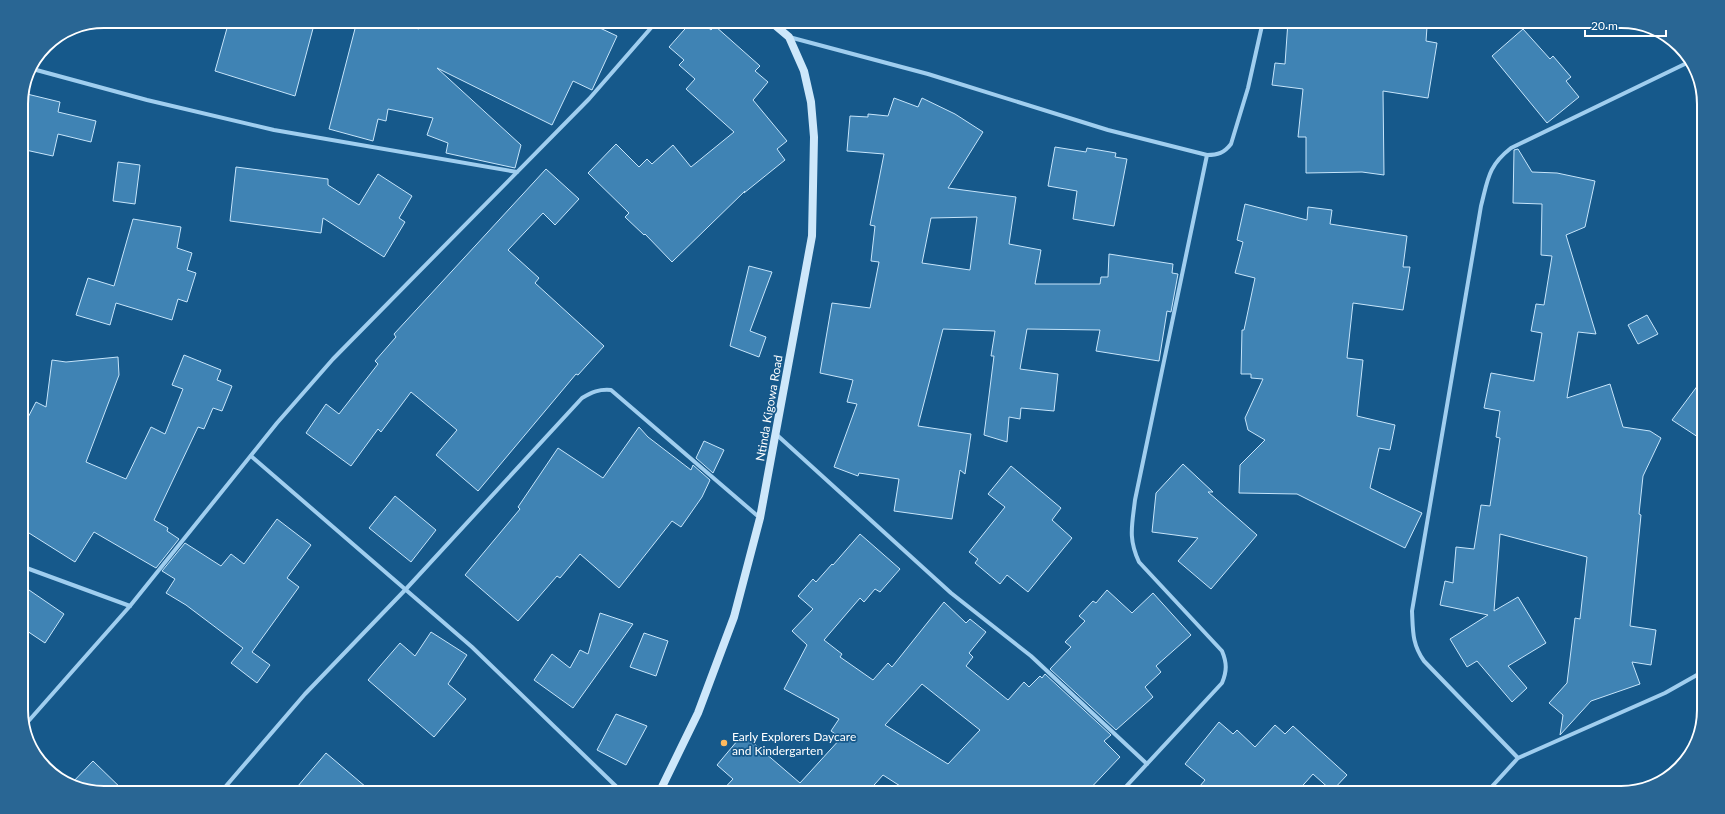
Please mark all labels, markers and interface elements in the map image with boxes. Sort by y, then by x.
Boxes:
scale bar [1585,12,1666,38]
text: 20 m [1591,18,1618,33]
street label: Ntinda Kigowa Road [752,354,786,462]
place label: Early Explorers Daycare and Kindergarten [732,729,856,758]
marker: Early Explorers Daycare and Kindergarten [719,738,729,748]

